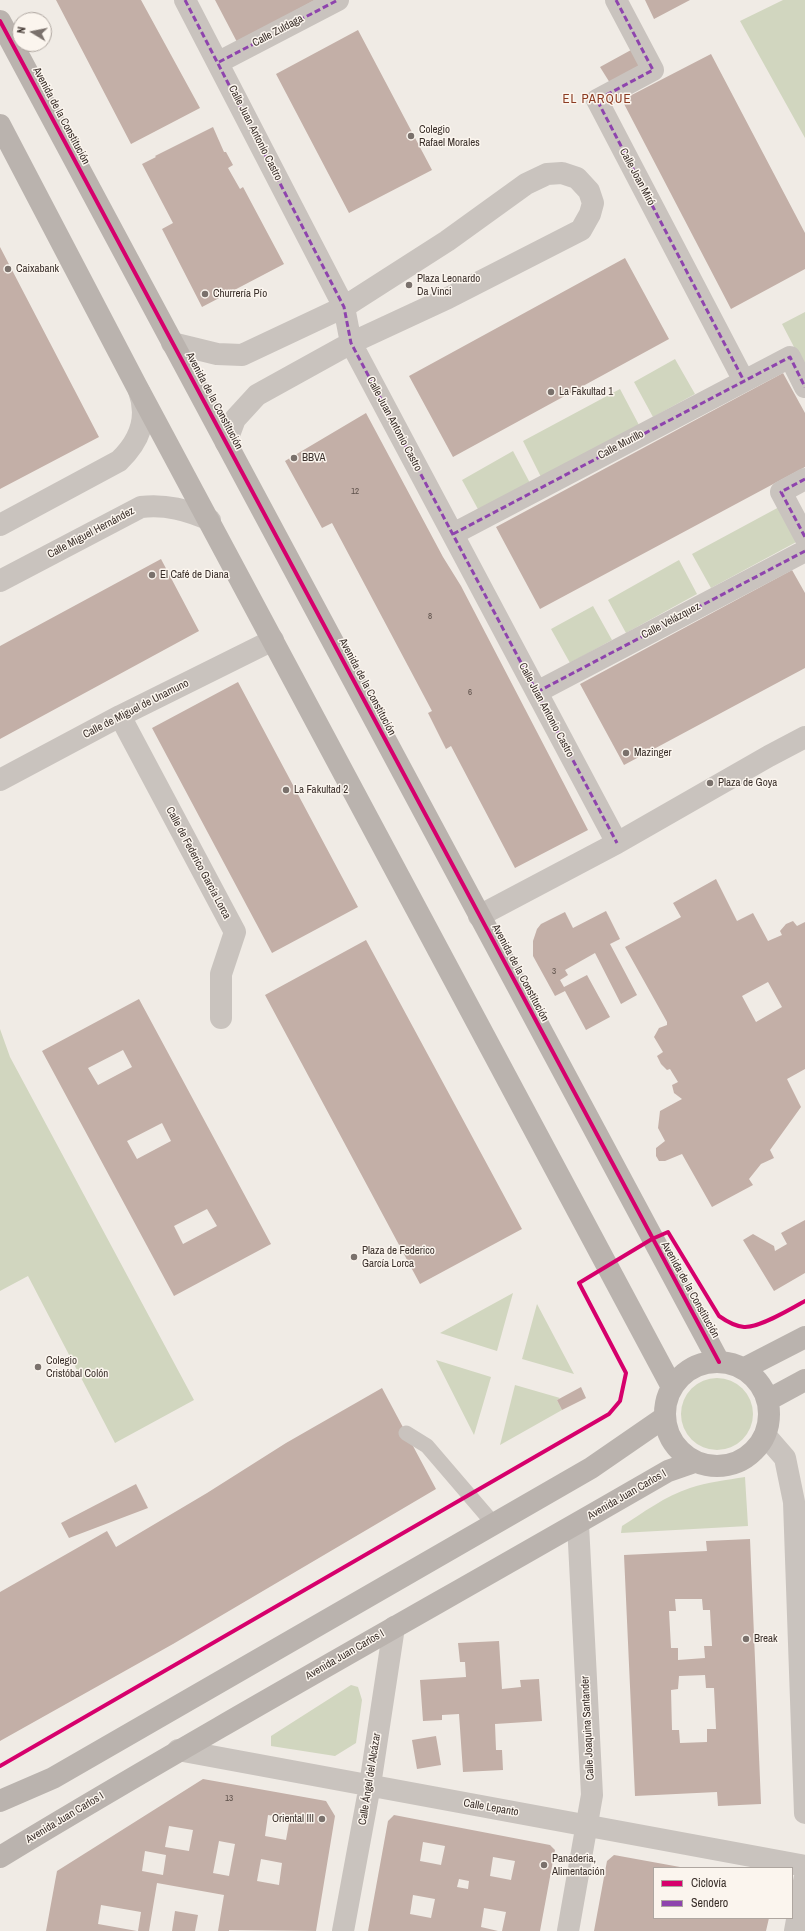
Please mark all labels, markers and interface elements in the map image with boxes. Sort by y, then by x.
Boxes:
north arrow [12,12,52,52]
street label: Calle Zuldaga [250,12,306,50]
text: N [14,26,29,35]
street label: Avenida de la Constitución [30,65,92,167]
street label: Calle Juan Antonio Castro [225,83,285,183]
district label: EL PARQUE [562,92,632,108]
place label: Colegio Rafael Morales [419,123,480,149]
marker: Colegio Rafael Morales [406,131,416,141]
street label: Calle Joan Miró [616,146,658,208]
place label: Caixabank [16,262,59,276]
marker: Caixabank [3,264,13,274]
place label: Plaza Leonardo Da Vinci [417,272,480,298]
marker: Plaza Leonardo Da Vinci [404,280,414,290]
place label: Churrería Pío [213,287,267,301]
marker: Churrería Pío [200,289,210,299]
street label: Avenida de la Constitución [183,350,245,452]
street label: Calle Juan Antonio Castro [363,374,425,474]
place label: La Fakultad 1 [559,385,613,399]
marker: La Fakultad 1 [546,387,556,397]
street label: Calle Murillo [596,427,646,463]
place label: BBVA [302,451,325,465]
marker: BBVA [289,453,299,463]
house number: 12 [351,487,359,497]
street label: Calle Miguel Hernández [45,504,137,562]
place label: El Café de Diana [160,568,229,582]
marker: El Café de Diana [147,570,157,580]
street label: Calle Velázquez [639,600,703,642]
house number: 8 [428,612,432,622]
street label: Avenida de la Constitución [336,636,398,738]
street label: Calle Juan Antonio Castro [515,660,577,760]
street label: Calle de Miguel de Unamuno [81,677,191,741]
house number: 6 [468,688,472,698]
place label: Mazinger [634,746,672,760]
marker: Mazinger [621,748,631,758]
place label: Plaza de Goya [718,776,777,790]
marker: Plaza de Goya [705,778,715,788]
place label: La Fakultad 2 [294,783,348,797]
marker: La Fakultad 2 [281,785,291,795]
street label: Calle de Federico García Lorca [163,805,233,921]
street label: Avenida de la Constitución [489,922,551,1024]
house number: 3 [552,967,556,977]
street label: Avenida de la Constitución [658,1239,722,1341]
place label: Plaza de Federico García Lorca [362,1244,435,1270]
marker: Plaza de Federico García Lorca [349,1252,359,1262]
place label: Colegio Cristóbal Colón [46,1354,108,1380]
marker: Colegio Cristóbal Colón [33,1362,43,1372]
street label: Avenida Juan Carlos I [585,1467,669,1523]
street label: Avenida Juan Carlos I [303,1627,387,1683]
place label: Break [754,1632,778,1646]
marker: Break [741,1634,751,1644]
street label: Calle Joaquina Santander [579,1676,597,1780]
street label: Calle Ángel del Alcázar [356,1732,384,1826]
street label: Avenida Juan Carlos I [24,1790,106,1846]
house number: 13 [225,1794,233,1804]
street label: Calle Lepanto [462,1797,520,1819]
place label: Oriental III [272,1812,314,1826]
marker: Oriental III [317,1814,327,1824]
place label: Panaderia, Alimentación [552,1852,605,1878]
marker: Panaderia, Alimentación [539,1860,549,1870]
legend [653,1867,793,1919]
text: Ciclovía [691,1875,727,1891]
text: Sendero [691,1895,728,1911]

